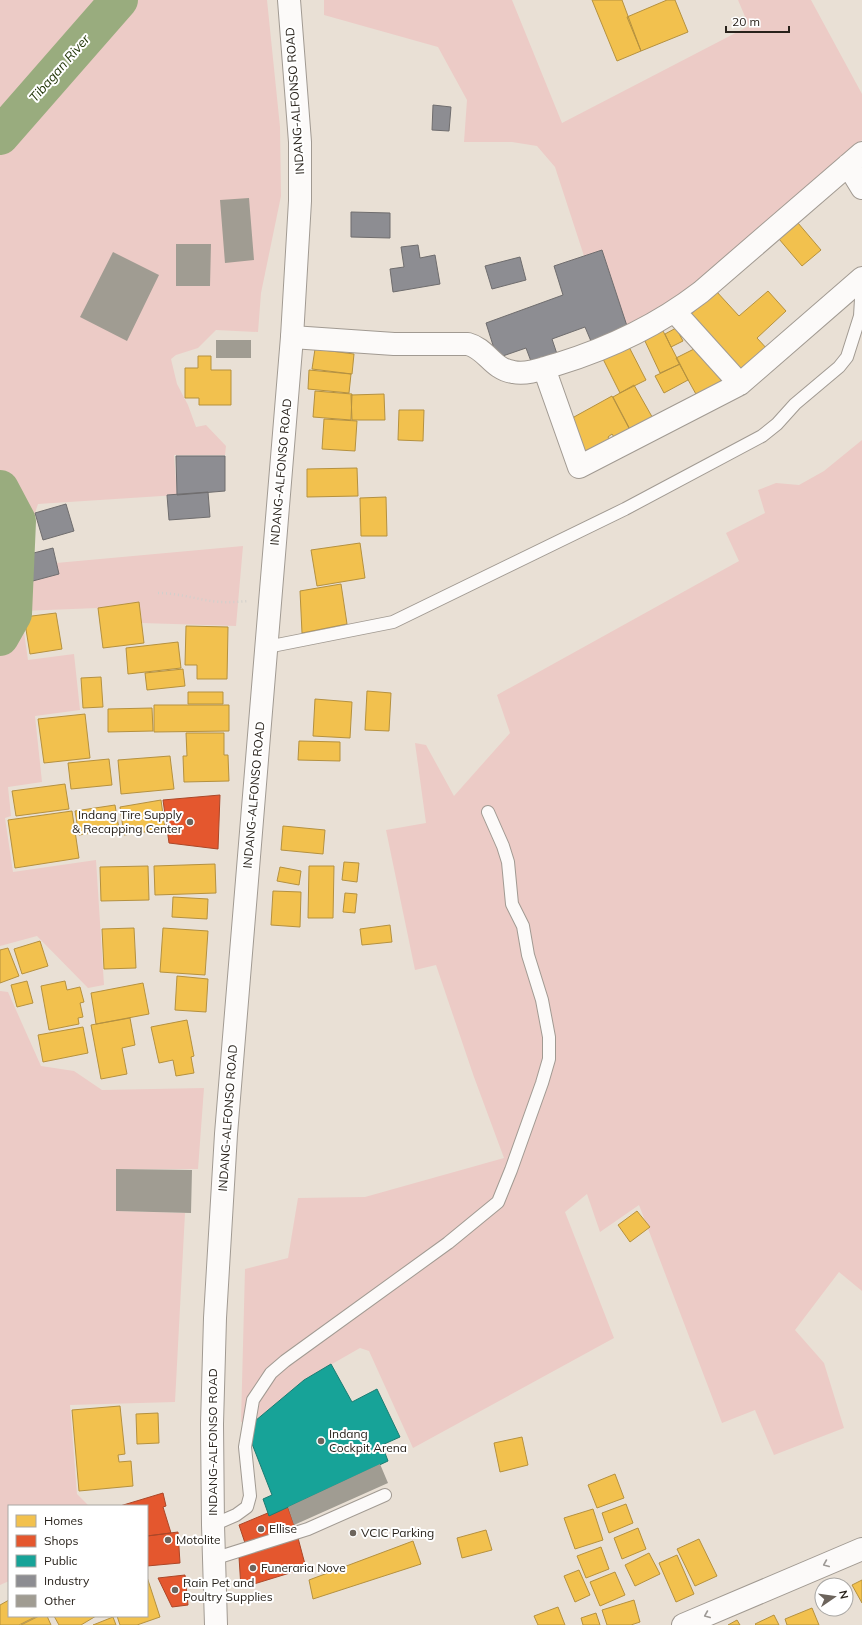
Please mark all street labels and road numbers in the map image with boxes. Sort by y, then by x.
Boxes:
street label: INDANG-ALFONSO ROAD [282,27,307,175]
street label: INDANG-ALFONSO ROAD [267,398,294,546]
street label: INDANG-ALFONSO ROAD [240,721,267,869]
street label: INDANG-ALFONSO ROAD [215,1044,240,1192]
street label: INDANG-ALFONSO ROAD [205,1368,220,1516]

